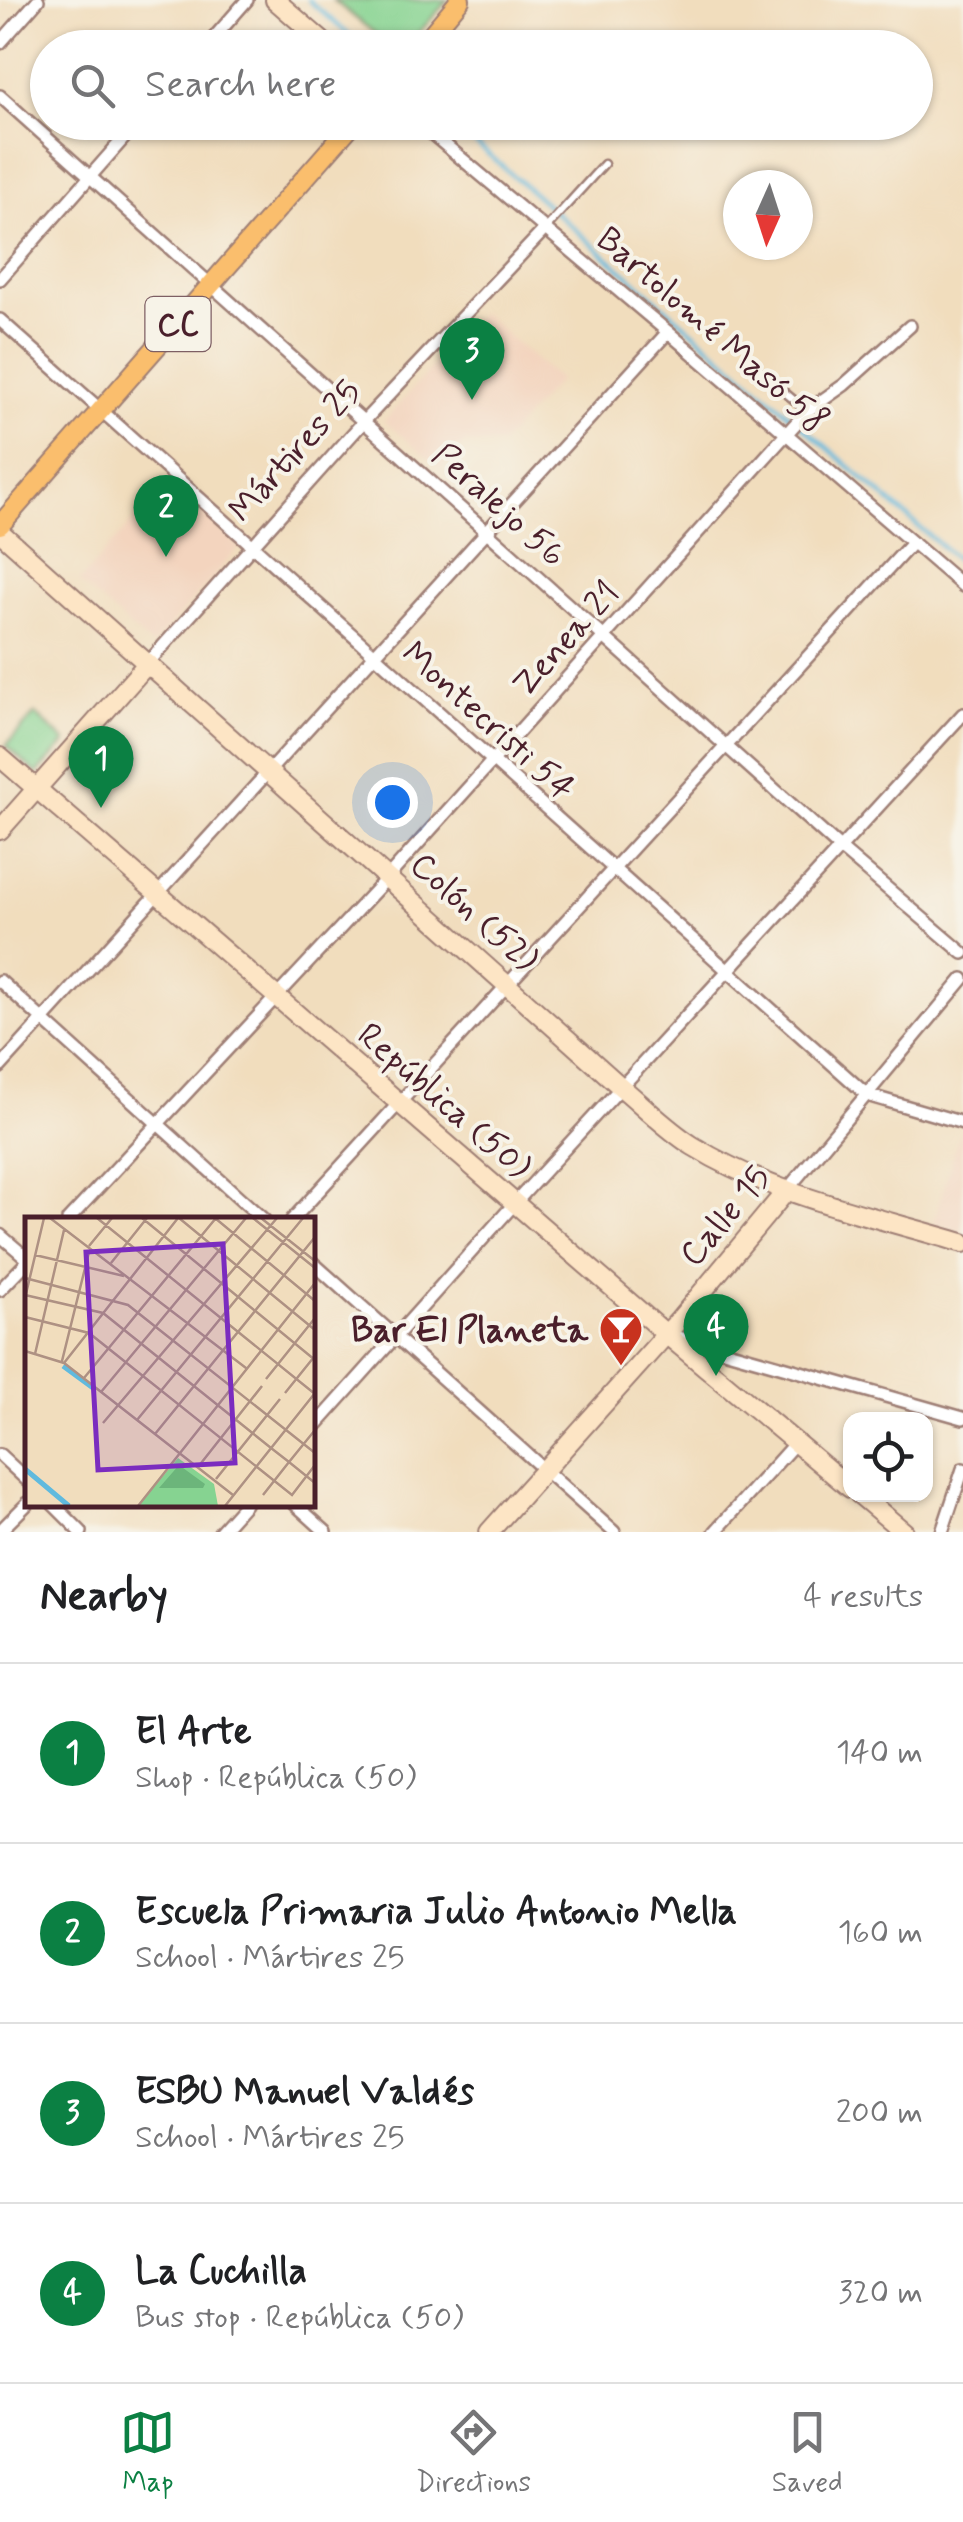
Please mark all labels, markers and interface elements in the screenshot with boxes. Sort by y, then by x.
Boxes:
search box [30,30,933,140]
icon: search [65,58,120,113]
text: Search here [145,61,336,110]
north arrow [723,170,813,260]
street label: Bartolomé Masó 58 [586,217,837,444]
road number: CC [146,297,210,351]
pin: 3 [440,318,504,400]
street label: Mártires 25 [219,370,372,533]
street label: Peralejo 56 [422,433,575,578]
pin: 2 [134,474,198,557]
street label: Zenea 21 [502,572,631,707]
street label: Montecristi 54 [391,631,584,811]
pin: 1 [68,726,134,808]
your location [367,777,418,828]
street label: Colón (52) [400,843,548,982]
street label: República (50) [347,1013,541,1190]
street label: Calle 15 [670,1156,781,1277]
inset map [25,1217,315,1507]
pin: 4 [684,1294,748,1376]
bar icon: Bar El Planeta [598,1306,644,1367]
place label: Bar El Planeta [351,1308,589,1354]
map controls [843,1412,933,1502]
button: locate [843,1412,933,1502]
text: Nearby [40,1570,168,1625]
text: 4 results [803,1576,923,1618]
text: El Arte [135,1708,252,1757]
text: 1 [65,1732,80,1774]
text: 140 m [836,1732,923,1774]
text: Shop · República (50) [135,1757,416,1799]
text: Escuela Primaria Julio Antonio Mella [135,1888,737,1937]
text: 2 [65,1912,80,1954]
text: 160 m [838,1912,923,1954]
text: School · Mártires 25 [135,1937,405,1979]
text: ESBU Manuel Valdés [135,2068,474,2117]
text: 3 [65,2092,80,2134]
text: 200 m [836,2092,923,2134]
text: School · Mártires 25 [135,2117,405,2159]
text: La Cuchilla [135,2248,307,2297]
text: 4 [63,2272,82,2314]
text: 320 m [838,2272,923,2314]
text: Bus stop · República (50) [135,2297,464,2339]
tab: Map [120,2405,175,2502]
tab: Directions [416,2405,531,2502]
tab: Saved [772,2405,843,2502]

